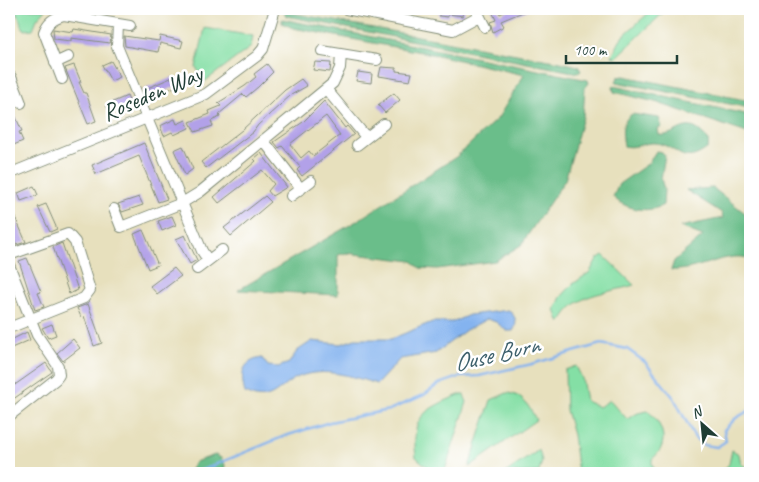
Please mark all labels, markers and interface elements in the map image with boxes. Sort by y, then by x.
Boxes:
scale bar [566,32,678,64]
text: 100 m [574,41,608,60]
street label: Roseden Way [97,58,209,128]
water label: Ouse Burn [450,328,545,379]
north arrow [676,400,726,450]
text: N [689,402,706,422]

